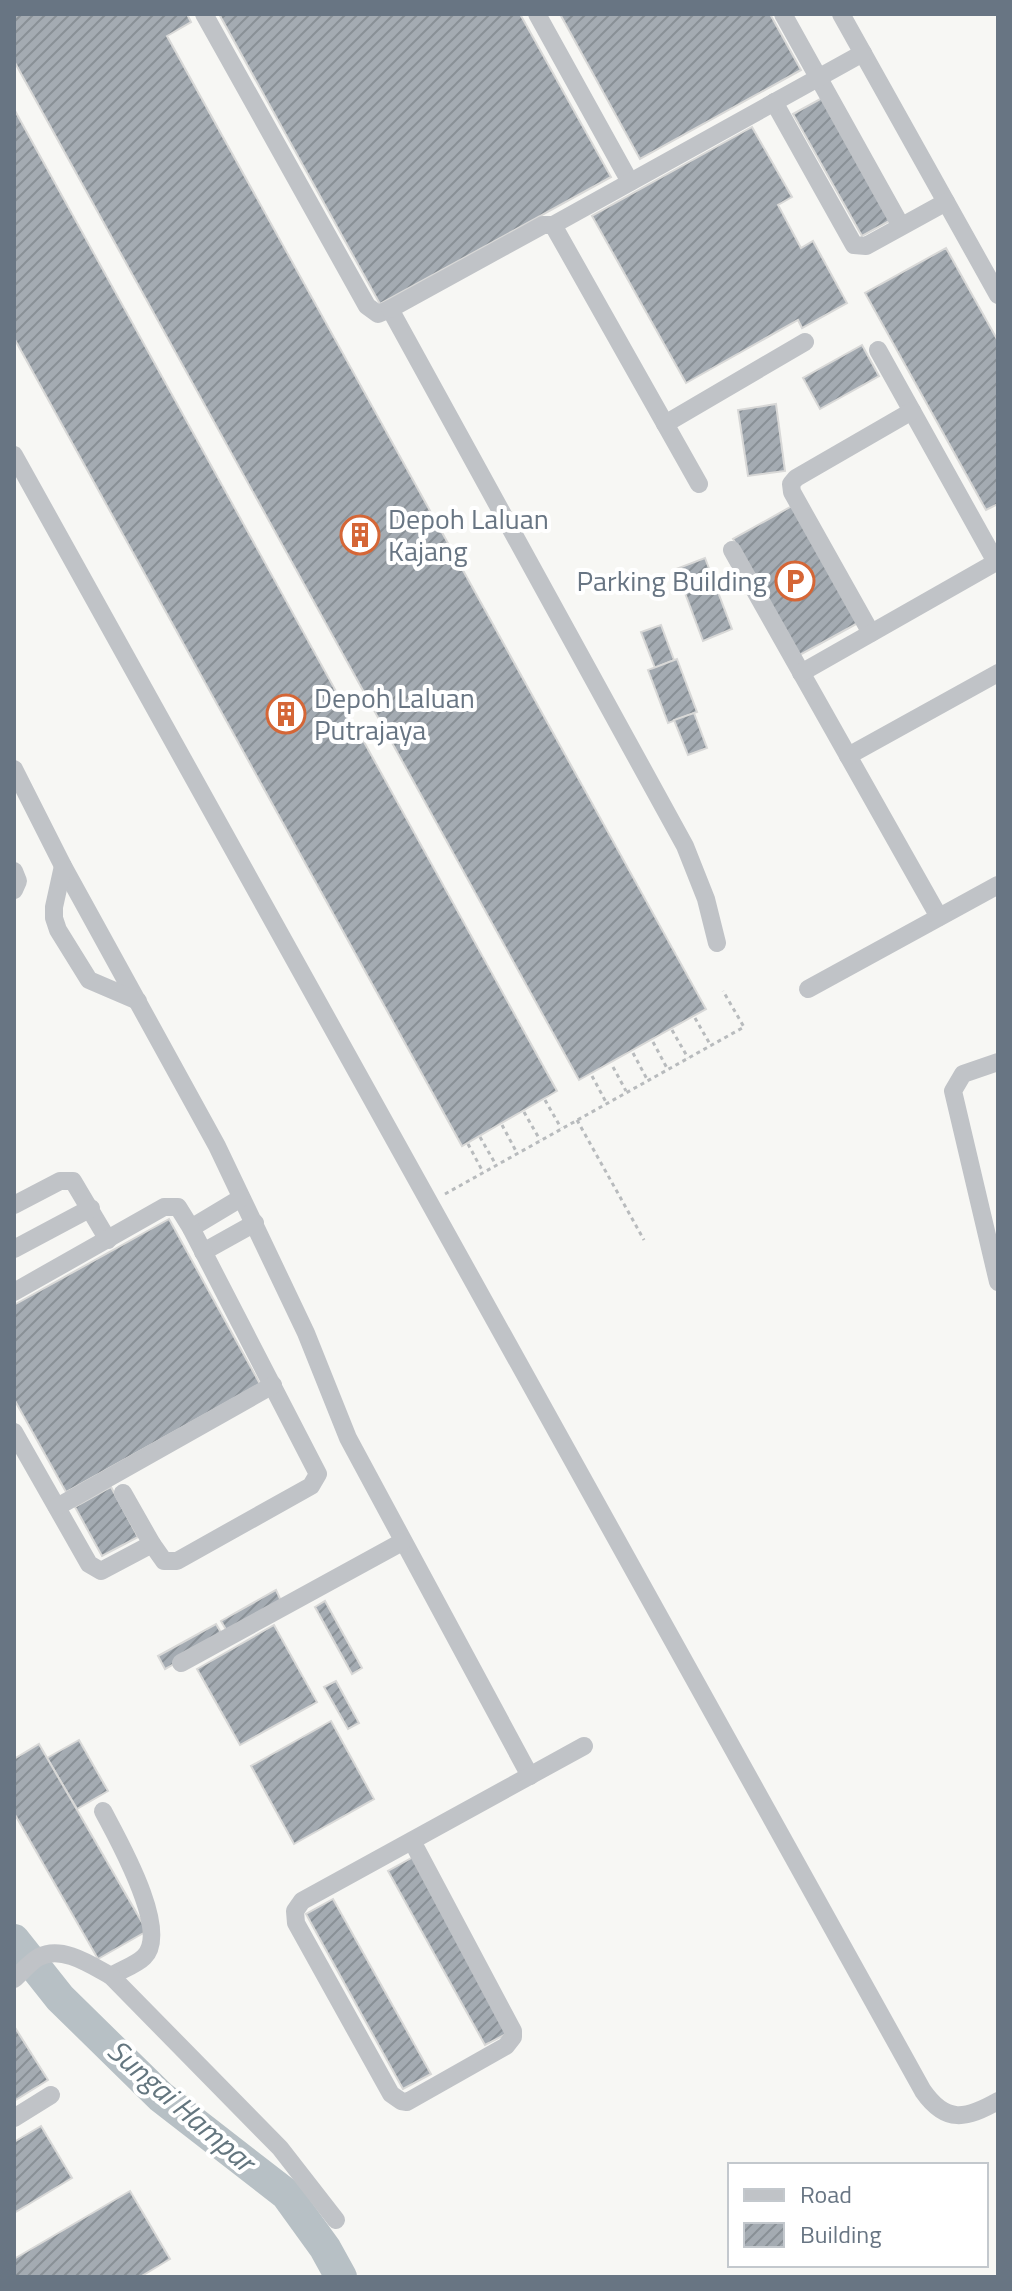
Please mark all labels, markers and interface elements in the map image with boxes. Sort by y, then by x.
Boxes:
place label: Depoh Laluan Kajang [388,497,549,572]
building icon: Depoh Laluan Kajang [339,514,381,556]
place label: Parking Building [577,559,767,602]
parking icon: Parking Building [774,560,816,602]
place label: Depoh Laluan Putrajaya [314,676,475,751]
building icon: Depoh Laluan Putrajaya [265,693,307,735]
water label: Sungai Hampar [98,2028,268,2185]
legend [728,2163,988,2267]
text: Road [800,2176,852,2212]
text: Building [800,2216,882,2252]

